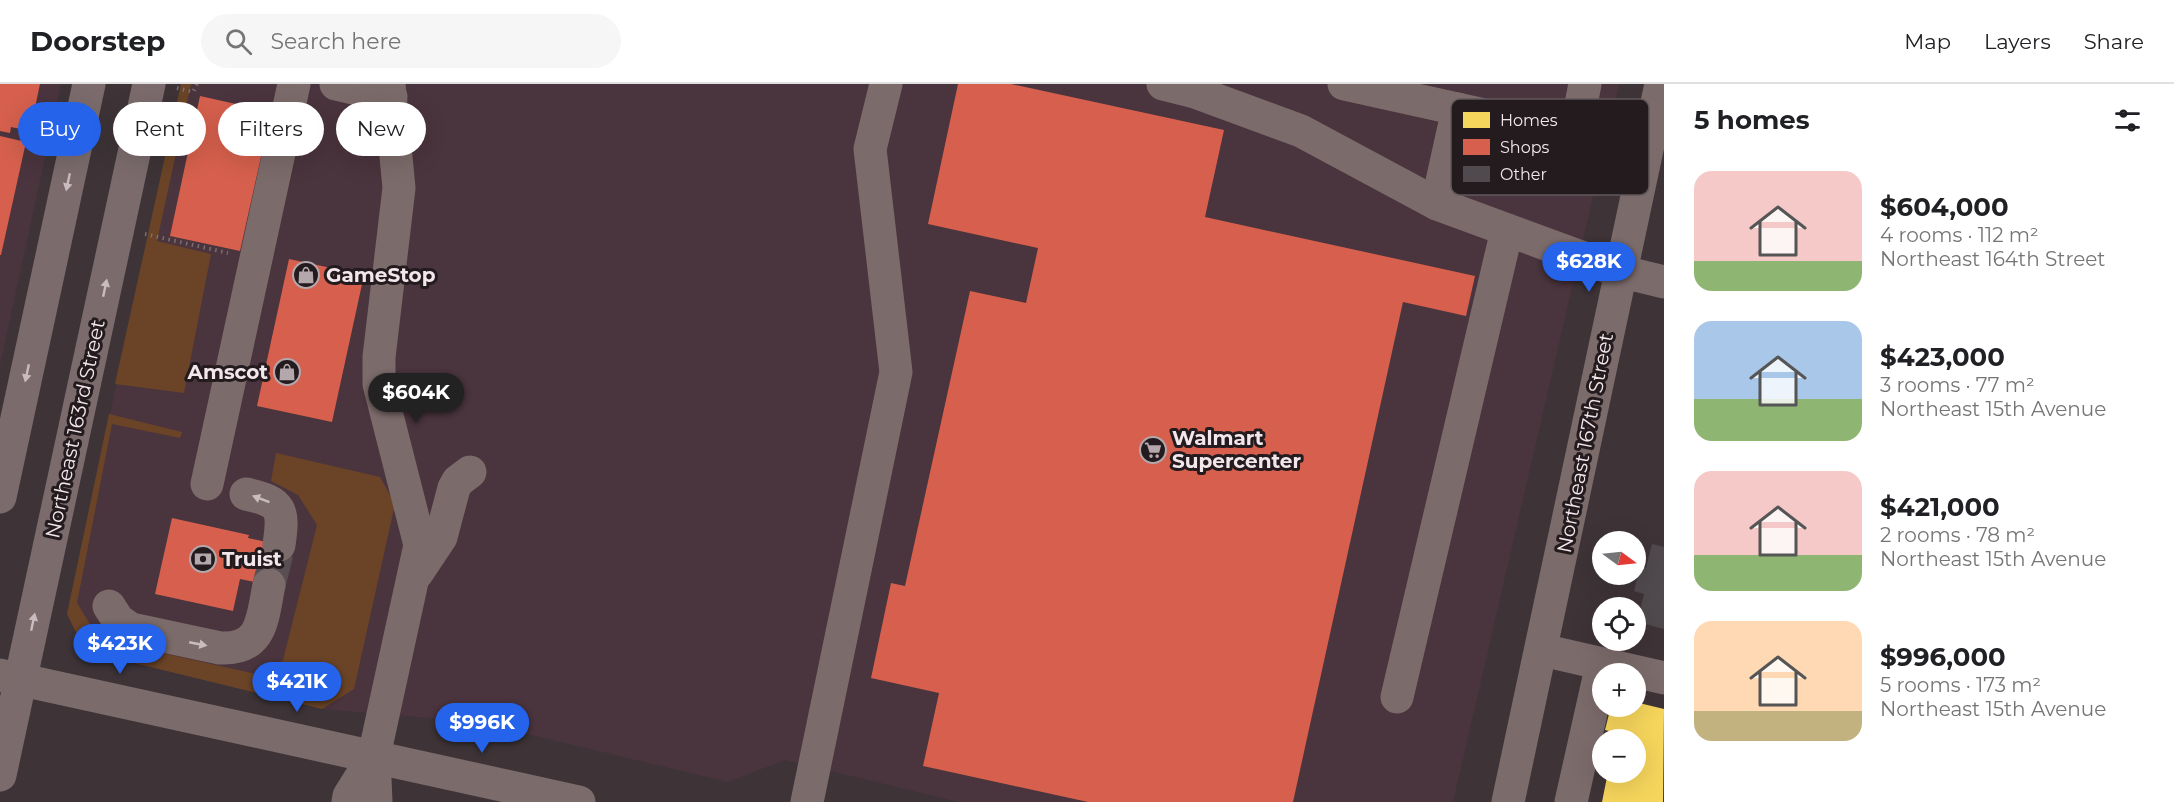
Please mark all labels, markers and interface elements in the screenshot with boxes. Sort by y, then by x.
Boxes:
search box [201,14,621,68]
text: Doorstep [30,24,165,58]
icon: search [222,25,255,58]
text: Search here [270,28,401,55]
text: Map [1904,29,1951,54]
text: Layers [1984,29,2051,54]
text: Share [2084,29,2144,54]
legend [1451,99,1649,195]
chip: Buy [18,102,101,156]
chip: Rent [113,102,206,156]
chip: Filters [218,102,324,156]
chip: New [336,102,426,156]
text: 5 homes [1694,104,1810,136]
icon: filters [2111,104,2144,137]
text: Homes [1500,111,1558,130]
text: Shops [1500,138,1550,157]
text: Other [1500,165,1547,184]
one-way arrow [62,173,72,192]
text: $604,000 [1880,191,2009,223]
icon: home [1742,195,1814,267]
text: 4 rooms · 112 m² [1880,223,2039,247]
pin: $628K [1547,242,1631,293]
text: Northeast 164th Street [1880,247,2105,271]
text: $628K [1556,249,1622,273]
shop icon: GameStop [291,260,321,290]
place label: GameStop [326,263,436,287]
one-way arrow [101,278,110,297]
street label: Northeast 163rd Street [40,317,110,541]
street label: Northeast 167th Street [1552,331,1618,555]
text: $423,000 [1880,341,2005,373]
icon: home [1742,345,1814,417]
shop icon: Amscot [272,357,302,387]
place label: Amscot [187,360,268,384]
one-way arrow [21,364,31,382]
pin: $604K [374,373,458,424]
text: 3 rooms · 77 m² [1880,373,2035,397]
text: $604K [382,380,450,404]
text: Northeast 15th Avenue [1880,397,2106,421]
place label: Walmart Supercenter [1172,426,1301,473]
supermarket icon: Walmart Supercenter [1138,435,1168,465]
text: $421,000 [1880,491,2000,523]
one-way arrow [252,494,270,503]
icon: home [1742,495,1814,567]
text: 2 rooms · 78 m² [1880,523,2035,547]
north arrow [1592,531,1646,585]
map controls [1592,531,1646,783]
bank icon: Truist [188,544,218,574]
place label: Truist [222,547,282,571]
text: Northeast 15th Avenue [1880,547,2106,571]
button: locate [1592,597,1646,651]
one-way arrow [29,613,38,632]
pin: $423K [78,624,162,675]
text: $423K [87,631,153,655]
one-way arrow [188,640,207,649]
text: $996,000 [1880,641,2006,673]
icon: home [1742,645,1814,717]
pin: $421K [255,662,339,713]
button: + [1592,663,1646,717]
text: $421K [266,669,328,693]
text: 5 rooms · 173 m² [1880,673,2041,697]
text: Northeast 15th Avenue [1880,697,2106,721]
pin: $996K [440,703,524,754]
text: $996K [449,710,515,734]
button: − [1592,729,1646,783]

